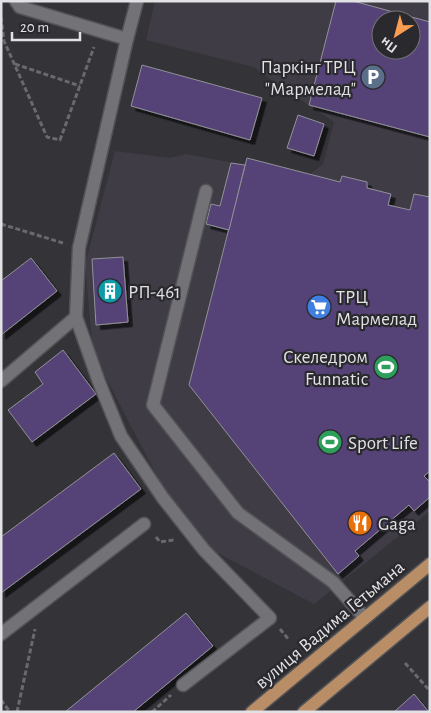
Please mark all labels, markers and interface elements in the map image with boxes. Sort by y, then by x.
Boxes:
scale bar [12,10,80,42]
north arrow [371,10,421,60]
text: 20 m [20,20,49,35]
text: Пн [378,34,400,55]
place label: Паркінг ТРЦ "Мармелад" [261,58,356,99]
parking icon: Паркінг ТРЦ "Мармелад" [360,64,386,90]
building icon: РП-461 [97,278,123,304]
place label: РП-461 [128,283,181,302]
place label: ТРЦ Мармелад [336,288,417,329]
supermarket icon: ТРЦ Мармелад [306,294,332,320]
place label: Скеледром Funnatic [283,348,368,389]
sports icon: Скеледром Funnatic [373,354,399,380]
sports icon: Sport Life [317,429,343,455]
place label: Sport Life [348,434,418,453]
restaurant icon: Gaga [347,510,373,536]
place label: Gaga [378,515,416,534]
street label: вулиця Вадима Гетьмана [252,557,408,693]

